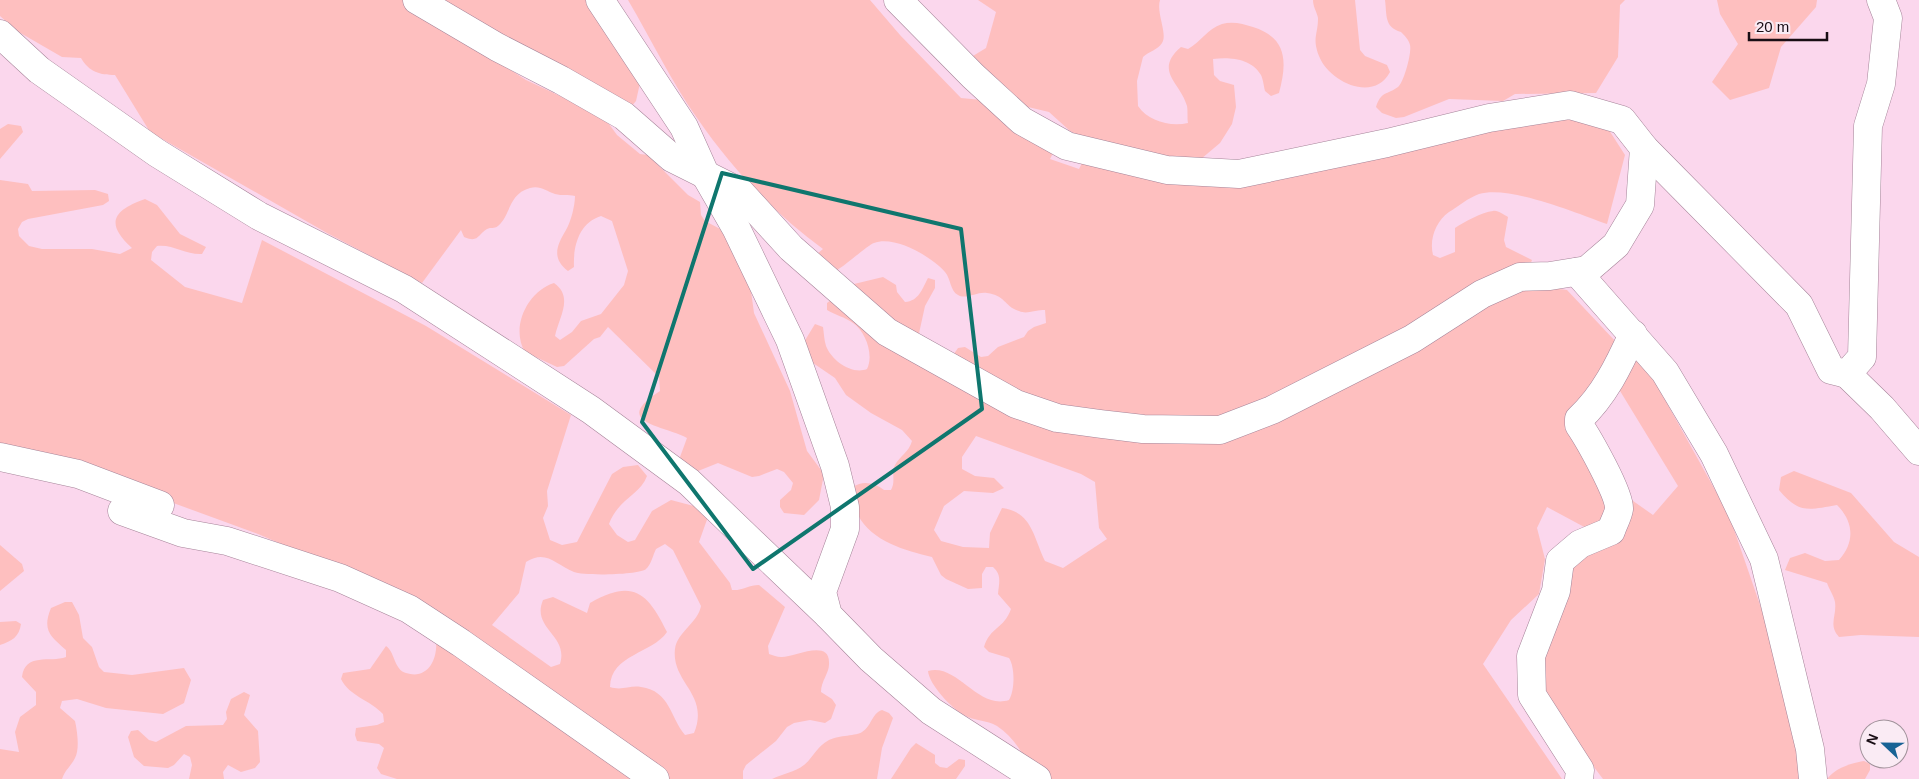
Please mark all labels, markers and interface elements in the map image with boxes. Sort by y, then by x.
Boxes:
scale bar [1749,10,1826,42]
text: 20 m [1756,18,1789,35]
north arrow [1859,719,1909,769]
text: N [1863,731,1881,747]

